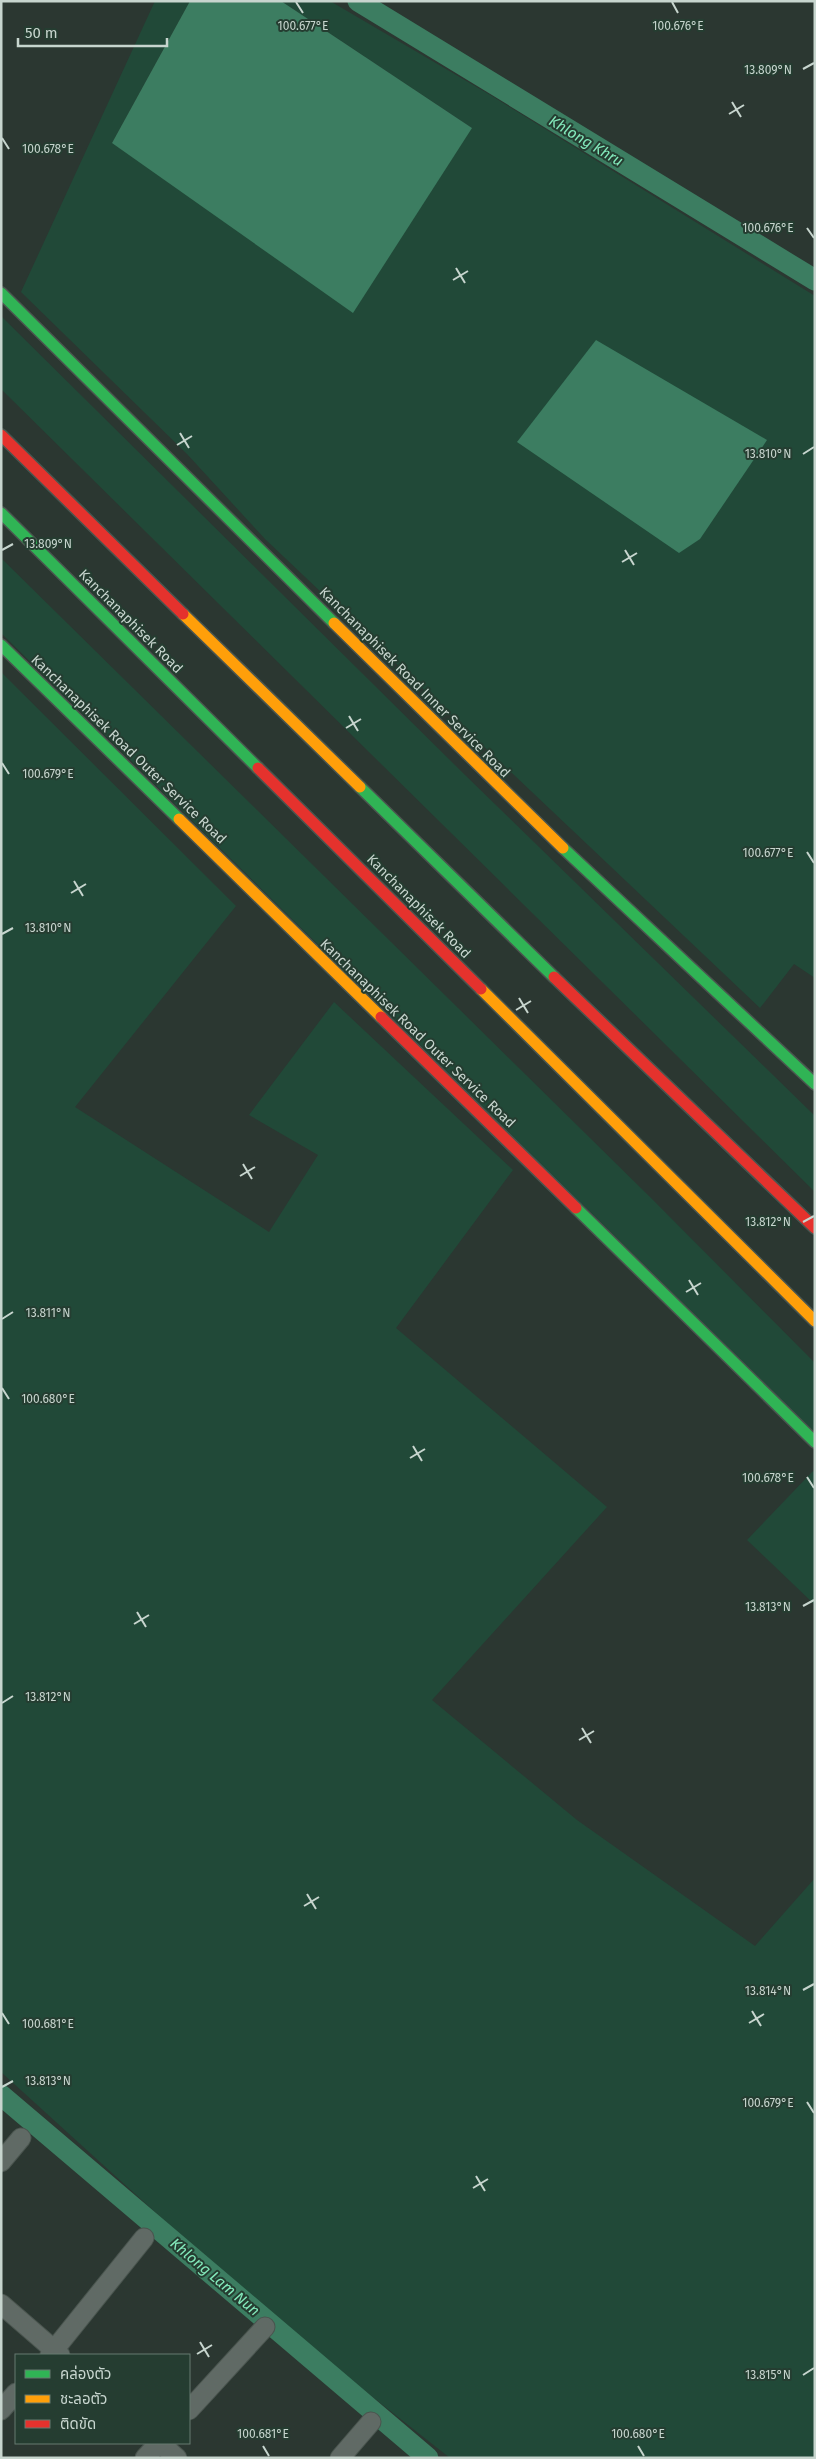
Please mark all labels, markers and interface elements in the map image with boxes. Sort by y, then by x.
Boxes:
scale bar [18,15,166,47]
text: 100.677°E [278,19,328,33]
text: 100.676°E [652,19,704,33]
text: 50 m [25,24,58,42]
text: 13.809°N [744,63,792,77]
water label: Khlong Khru [546,112,626,170]
text: 100.678°E [22,142,74,156]
text: 100.676°E [742,221,794,235]
text: 13.810°N [745,447,791,461]
text: 13.809°N [24,537,72,551]
street label: Kanchanaphisek Road [75,566,186,677]
street label: Kanchanaphisek Road Inner Service Road [316,583,514,781]
street label: Kanchanaphisek Road Outer Service Road [28,651,230,847]
text: 100.679°E [22,767,74,781]
text: 100.677°E [743,846,793,860]
street label: Kanchanaphisek Road [363,851,474,962]
text: 13.810°N [25,921,71,935]
street label: Kanchanaphisek Road Outer Service Road [317,935,519,1131]
text: 13.812°N [745,1215,791,1229]
text: 13.811°N [25,1306,71,1320]
text: 100.680°E [21,1392,75,1406]
text: 100.678°E [742,1471,794,1485]
text: 13.813°N [745,1600,791,1614]
text: 13.812°N [25,1690,71,1704]
text: 13.814°N [745,1984,791,1998]
text: 100.681°E [22,2017,74,2031]
text: 13.813°N [25,2074,71,2088]
text: 100.679°E [742,2096,794,2110]
water label: Khlong Lam Nun [167,2234,263,2320]
legend [15,2354,190,2444]
text: คล่องตัว [60,2365,111,2383]
text: 13.815°N [745,2368,791,2382]
text: ชะลอตัว [60,2390,107,2408]
text: ติดขัด [60,2415,96,2433]
text: 100.681°E [237,2427,289,2441]
text: 100.680°E [611,2427,665,2441]

